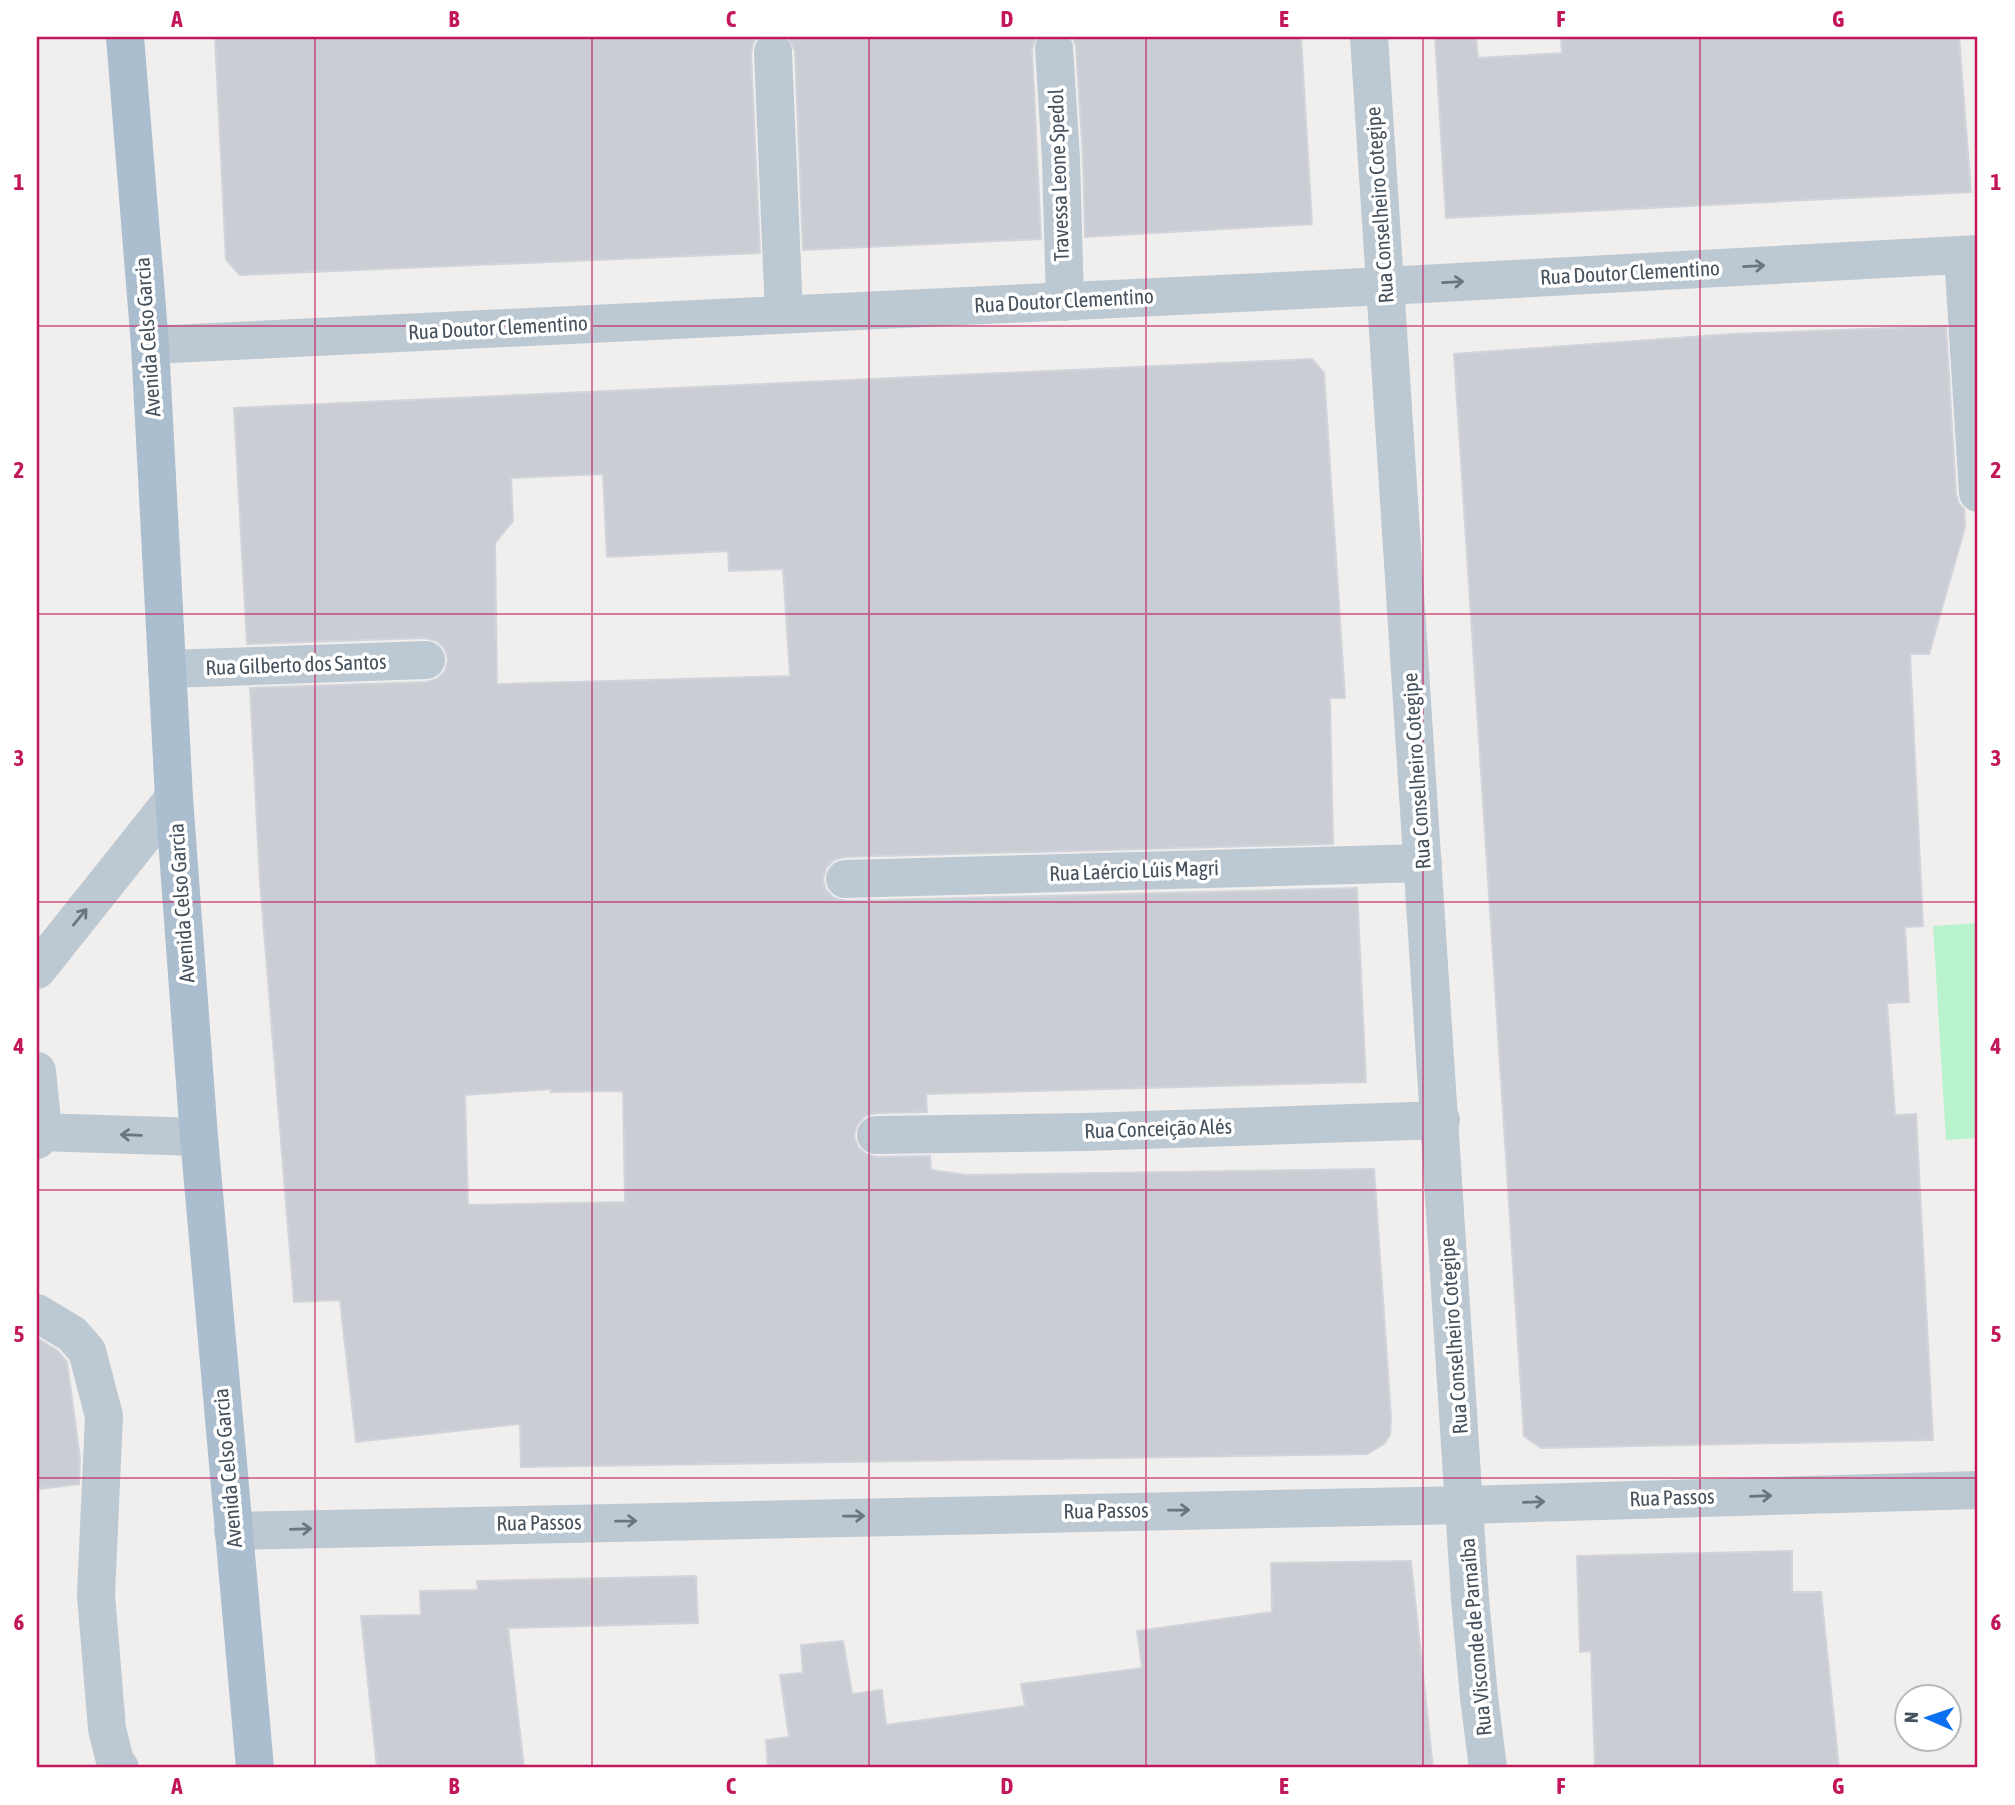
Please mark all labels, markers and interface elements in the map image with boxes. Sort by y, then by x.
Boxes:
text: A [170,6,183,32]
text: B [449,6,460,32]
text: C [726,6,737,32]
text: D [1001,6,1014,32]
text: E [1279,6,1289,32]
text: F [1556,6,1566,32]
text: G [1832,6,1844,32]
street label: Travessa Leone Spedol [1043,88,1073,262]
street label: Rua Conselheiro Cotegipe [1360,106,1398,304]
text: 1 [14,169,25,195]
text: 1 [1991,169,2002,195]
street label: Rua Doutor Clementino [1539,255,1720,289]
street label: Avenida Celso Garcia [129,256,165,418]
one-way arrow [1742,259,1765,272]
one-way arrow [1442,275,1464,288]
street label: Rua Doutor Clementino [973,283,1154,317]
street label: Rua Doutor Clementino [407,310,588,344]
text: 2 [14,457,24,483]
text: 2 [1991,457,2001,483]
street label: Rua Gilberto dos Santos [205,649,387,679]
street label: Rua Conselheiro Cotegipe [1397,672,1435,870]
text: 3 [14,745,24,771]
text: 3 [1991,745,2001,771]
street label: Avenida Celso Garcia [163,822,199,984]
street label: Rua Laércio Lúis Magri [1049,855,1219,885]
one-way arrow [72,909,88,927]
text: 4 [13,1033,25,1059]
text: 4 [1990,1033,2002,1059]
street label: Rua Conceição Alés [1084,1113,1232,1143]
one-way arrow [120,1128,143,1141]
street label: Rua Conselheiro Cotegipe [1434,1237,1472,1435]
text: 5 [14,1321,25,1347]
text: 5 [1991,1321,2002,1347]
street label: Avenida Celso Garcia [208,1387,246,1549]
street label: Rua Passos [1629,1484,1715,1510]
one-way arrow [1749,1489,1772,1502]
one-way arrow [1522,1496,1545,1509]
street label: Rua Passos [1063,1497,1149,1523]
one-way arrow [1168,1503,1191,1516]
street label: Rua Passos [496,1509,582,1535]
one-way arrow [842,1510,865,1523]
one-way arrow [615,1515,638,1528]
one-way arrow [289,1522,312,1536]
street label: Rua Visconde de Parnaíba [1454,1537,1496,1737]
text: 6 [14,1609,25,1635]
text: 6 [1991,1609,2002,1635]
north arrow [1892,1682,1962,1752]
text: N [1900,1711,1922,1723]
text: A [170,1773,183,1799]
text: B [449,1773,460,1799]
text: C [726,1773,737,1799]
text: D [1001,1773,1014,1799]
text: E [1279,1773,1289,1799]
text: F [1556,1773,1566,1799]
text: G [1832,1773,1844,1799]

